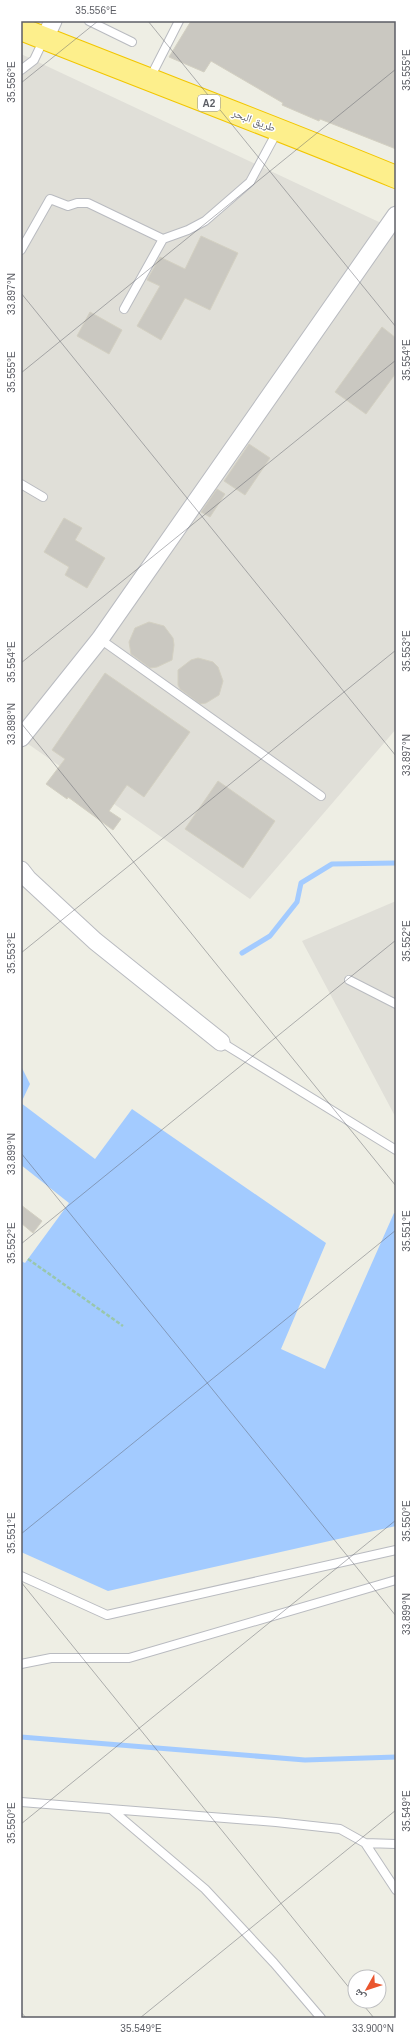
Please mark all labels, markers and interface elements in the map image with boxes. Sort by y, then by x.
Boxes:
text: 35.556°E [75,5,117,16]
text: 35.555°E [401,49,412,91]
text: 35.556°E [6,61,17,103]
road number: A2 [198,95,220,111]
street label: طريق البحر [229,106,277,135]
text: 33.897°N [6,273,17,315]
text: 35.554°E [401,339,412,381]
text: 35.555°E [6,351,17,393]
text: 35.553°E [401,630,412,672]
text: 35.554°E [6,641,17,683]
text: 33.898°N [6,703,17,745]
text: 33.897°N [401,734,412,776]
text: 35.552°E [401,920,412,962]
text: 35.553°E [6,932,17,974]
text: 33.899°N [6,1133,17,1175]
text: 35.551°E [401,1210,412,1252]
text: 35.552°E [6,1222,17,1264]
text: 35.550°E [401,1500,412,1542]
text: 35.551°E [6,1512,17,1554]
text: 33.899°N [401,1593,412,1635]
text: 35.549°E [401,1790,412,1832]
text: 35.550°E [6,1802,17,1844]
north arrow [347,1969,387,2009]
text: ش [351,1985,369,2004]
text: 35.549°E [120,2023,162,2034]
text: 33.900°N [352,2023,394,2034]

